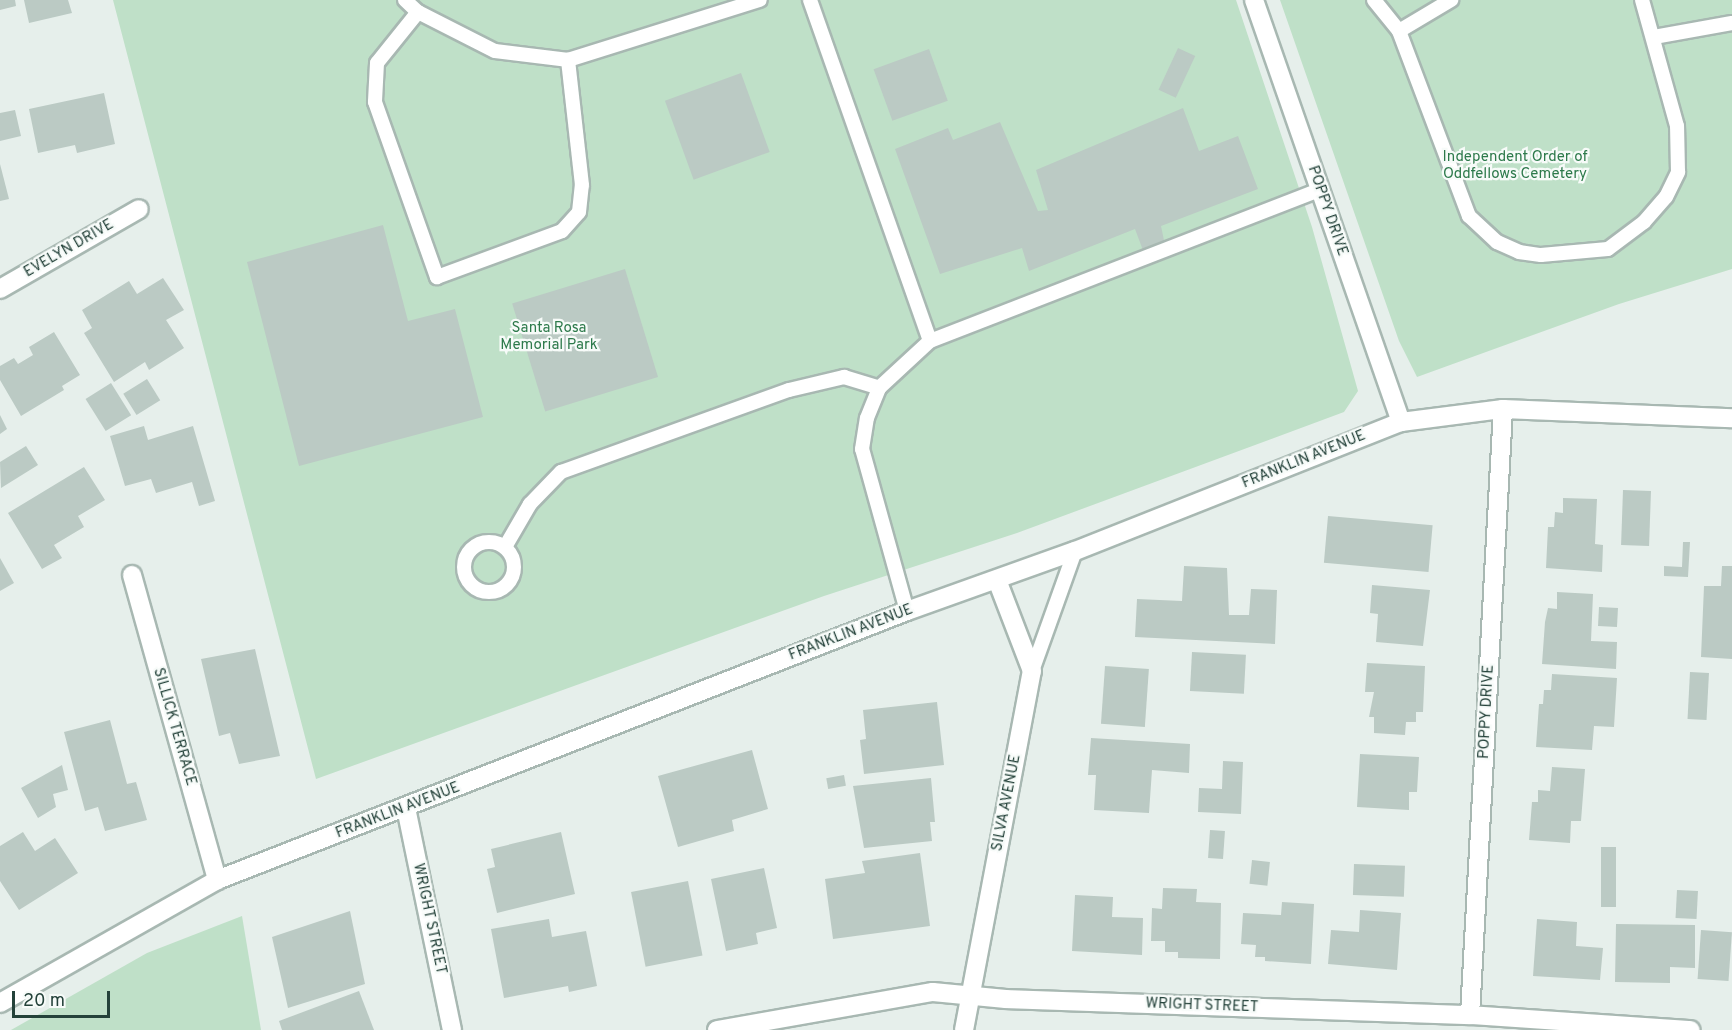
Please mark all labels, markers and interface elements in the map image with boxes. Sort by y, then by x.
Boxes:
park label: Independent Order of Oddfellows Cemetery [1443,148,1587,183]
street label: POPPY DRIVE [1303,163,1351,259]
street label: EVELYN DRIVE [21,216,117,282]
park label: Santa Rosa Memorial Park [500,319,598,354]
street label: FRANKLIN AVENUE [1239,427,1369,493]
street label: FRANKLIN AVENUE [786,601,916,665]
street label: POPPY DRIVE [1476,664,1498,760]
street label: SILLICK TERRACE [148,666,200,788]
street label: SILVA AVENUE [989,752,1025,854]
street label: FRANKLIN AVENUE [333,779,463,843]
street label: WRIGHT STREET [408,862,450,976]
scale bar [15,979,112,1017]
text: 20 m [23,990,65,1013]
street label: WRIGHT STREET [1145,995,1259,1017]

